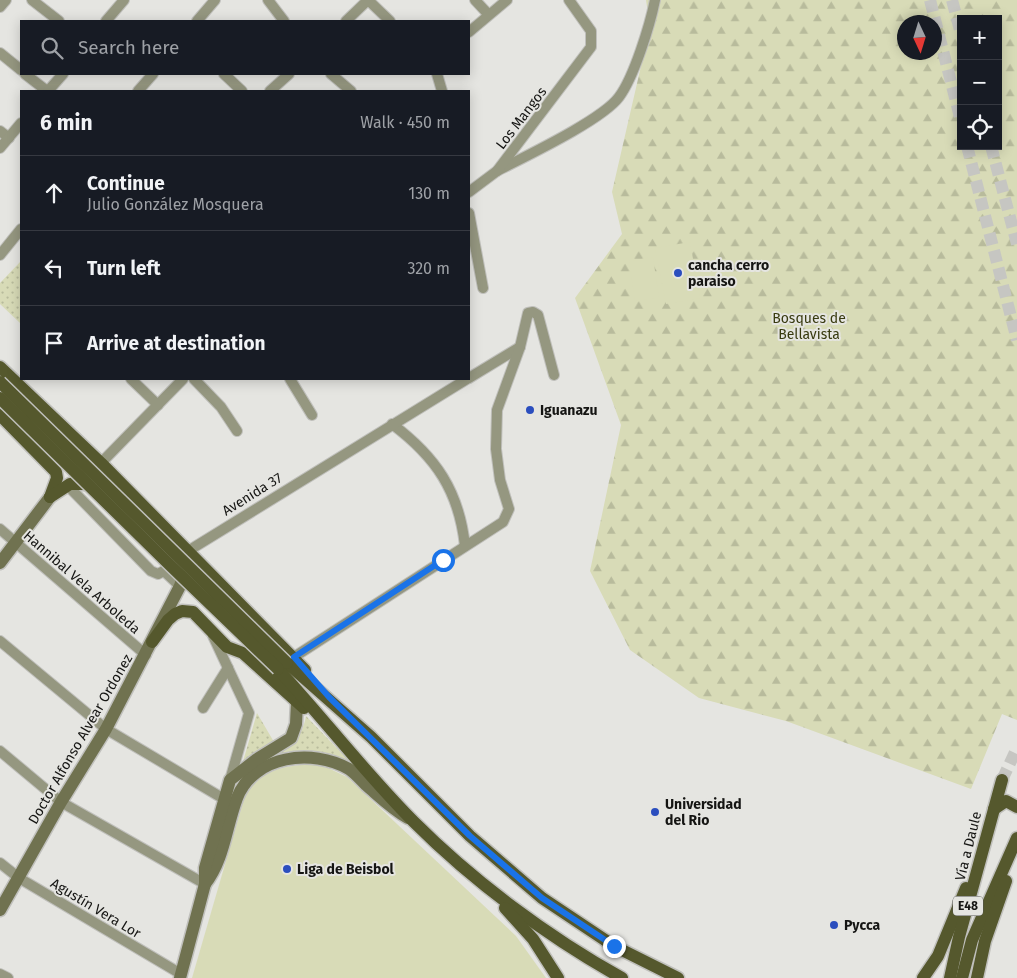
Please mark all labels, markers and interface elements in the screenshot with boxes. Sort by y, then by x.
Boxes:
north arrow [897,15,942,60]
map controls [957,15,1002,150]
button: + [957,15,1002,60]
search box [20,20,470,75]
icon: search [38,34,66,62]
text: Search here [78,36,179,59]
button: − [957,60,1002,105]
street label: Los Mangos [492,83,551,153]
button: locate [957,105,1002,150]
text: 6 min [40,110,93,136]
text: Walk · 450 m [360,113,450,132]
text: Continue [87,172,165,195]
icon: ahead [40,179,68,207]
text: 130 m [408,184,450,203]
text: Julio González Mosquera [87,195,264,214]
icon: left [40,254,68,282]
text: Turn left [87,257,161,280]
place label: cancha cerro paraiso [688,257,769,290]
text: 320 m [407,259,450,278]
marker: cancha cerro paraiso [672,267,684,279]
park label: Bosques de Bellavista [772,310,846,343]
icon: arrive [40,329,68,357]
text: Arrive at destination [87,332,266,355]
place label: Iguanazu [540,402,597,419]
marker: Iguanazu [524,404,536,416]
street label: Avenida 37 [219,469,285,520]
street label: Hannibal Vela Arboleda [20,527,143,638]
route start [432,549,455,572]
street label: Doctor Alfonso Alvear Ordonez [25,651,136,827]
place label: Universidad del Rio [665,796,742,829]
marker: Universidad del Rio [649,806,661,818]
street label: Vía a Daule [952,810,985,883]
place label: Liga de Beisbol [297,861,395,878]
marker: Liga de Beisbol [281,863,293,875]
street label: Agustín Vera Lor [48,875,144,942]
road number: E48 [953,896,983,916]
place label: Pycca [844,917,880,934]
marker: Pycca [828,919,840,931]
route end [603,935,626,958]

